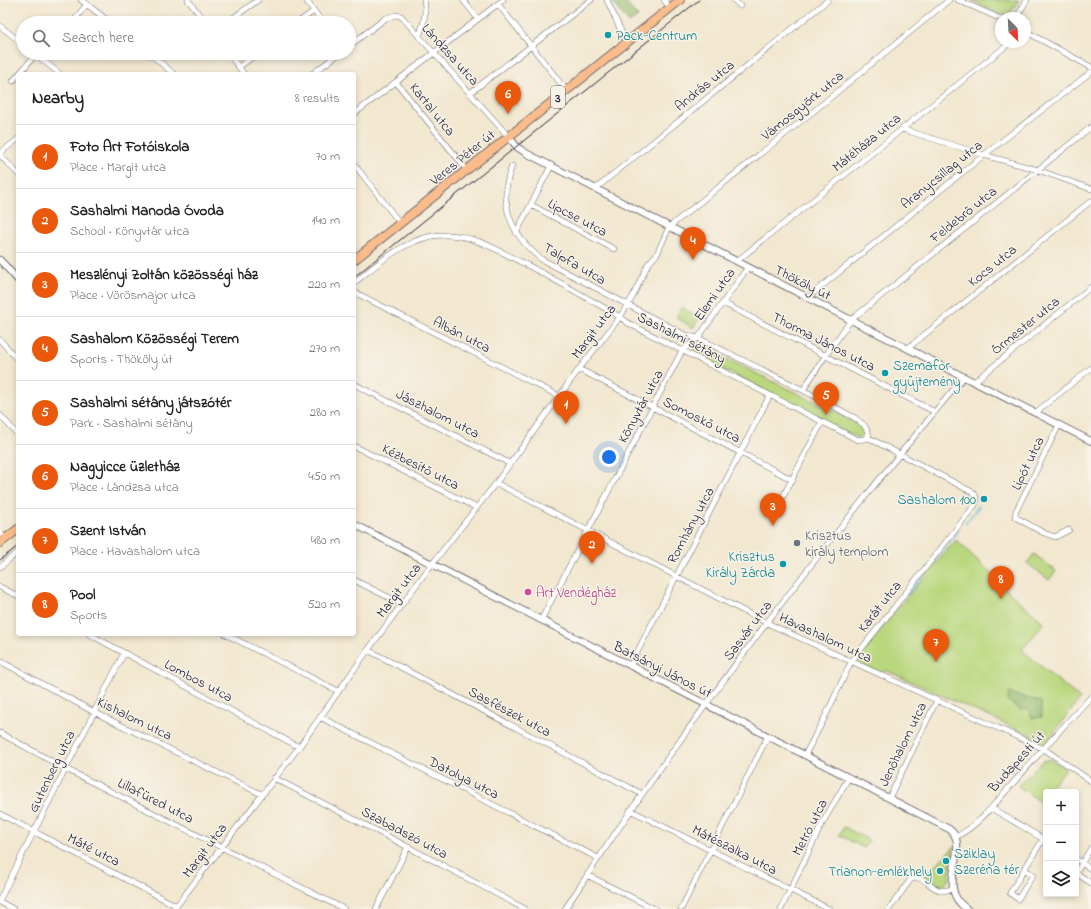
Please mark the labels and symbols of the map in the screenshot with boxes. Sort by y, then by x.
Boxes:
north arrow [995,12,1031,48]
street label: Lándzsa utca [416,19,484,91]
place label: Pack-Centrum [616,26,697,47]
marker: Pack-Centrum [603,30,613,40]
street label: András utca [670,55,739,117]
street label: Vámosgyörk utca [756,66,849,148]
street label: Kartal utca [404,79,460,141]
pin: 6 [495,81,521,114]
road number: 3 [551,86,565,108]
street label: Mátéháza utca [828,109,906,178]
street label: Veres Péter út [425,125,501,192]
street label: Aranycsillag utca [896,136,988,216]
street label: Feldebrő utca [925,182,1002,249]
street label: Lipcse utca [544,194,611,243]
pin: 4 [680,227,706,260]
street label: Talpfa utca [539,238,610,291]
street label: Kocs utca [964,240,1022,292]
street label: Thököly út [770,260,834,308]
street label: Elemi utca [689,264,741,326]
street label: Őrmester utca [987,292,1065,360]
street label: Margit utca [567,300,623,364]
street label: Sashalmi sétány [633,307,729,371]
street label: Thorma János utca [768,307,879,377]
street label: Albán utca [429,312,494,359]
place label: Szemafor gyűjtemény [892,356,961,394]
street label: Könyvtár utca [613,366,670,448]
marker: Szemafor gyűjtemény [880,368,890,378]
pin: 5 [813,382,839,415]
street label: Jászhalom utca [392,384,483,444]
pin: 1 [553,391,579,424]
street label: Somoskő utca [659,392,744,449]
street label: Lipót utca [1006,433,1050,494]
street label: Kézbesítő utca [378,439,463,496]
your location [599,447,619,467]
street label: Romhány utca [662,484,721,568]
place label: Sashalom 100 [898,490,976,511]
pin: 3 [760,493,786,526]
marker: Sashalom 100 [979,494,989,504]
place label: Krisztus király templom [805,526,888,564]
pin: 2 [579,531,605,564]
marker: Krisztus király templom [792,538,802,548]
place label: Krisztus Király Zárda [706,547,775,585]
street label: Margit utca [372,559,428,623]
marker: Krisztus Király Zárda [778,559,788,569]
pin: 8 [988,566,1014,599]
street label: Karát utca [853,577,907,637]
place label: Art Vendégház [536,583,617,605]
marker: Art Vendégház [523,587,533,597]
street label: Sasvár utca [719,596,778,665]
street label: Havashalom utca [775,608,875,669]
pin: 7 [923,629,949,662]
street label: Batsányi János út [608,636,715,705]
street label: Lombos utca [160,654,236,708]
street label: Sasfészek utca [464,682,554,743]
street label: Kishalom utca [93,692,175,747]
street label: Jenőhalom utca [874,699,933,790]
street label: Budapesti út [983,726,1051,798]
street label: Gutenberg utca [23,727,82,817]
street label: Datolya utca [423,751,502,806]
street label: Lillafüred utca [114,773,197,830]
street label: Metró utca [787,796,834,860]
street label: Szabadszó utca [357,802,451,865]
street label: Margit utca [178,819,234,883]
street label: Mátészalka utca [688,820,781,881]
street label: Máté utca [63,828,123,873]
place label: Sziklay Szeréna tér [954,844,1020,881]
marker: Sziklay Szeréna tér [941,856,951,866]
place label: Trianon-emlékhely [828,862,932,884]
marker: Trianon-emlékhely [935,866,945,876]

